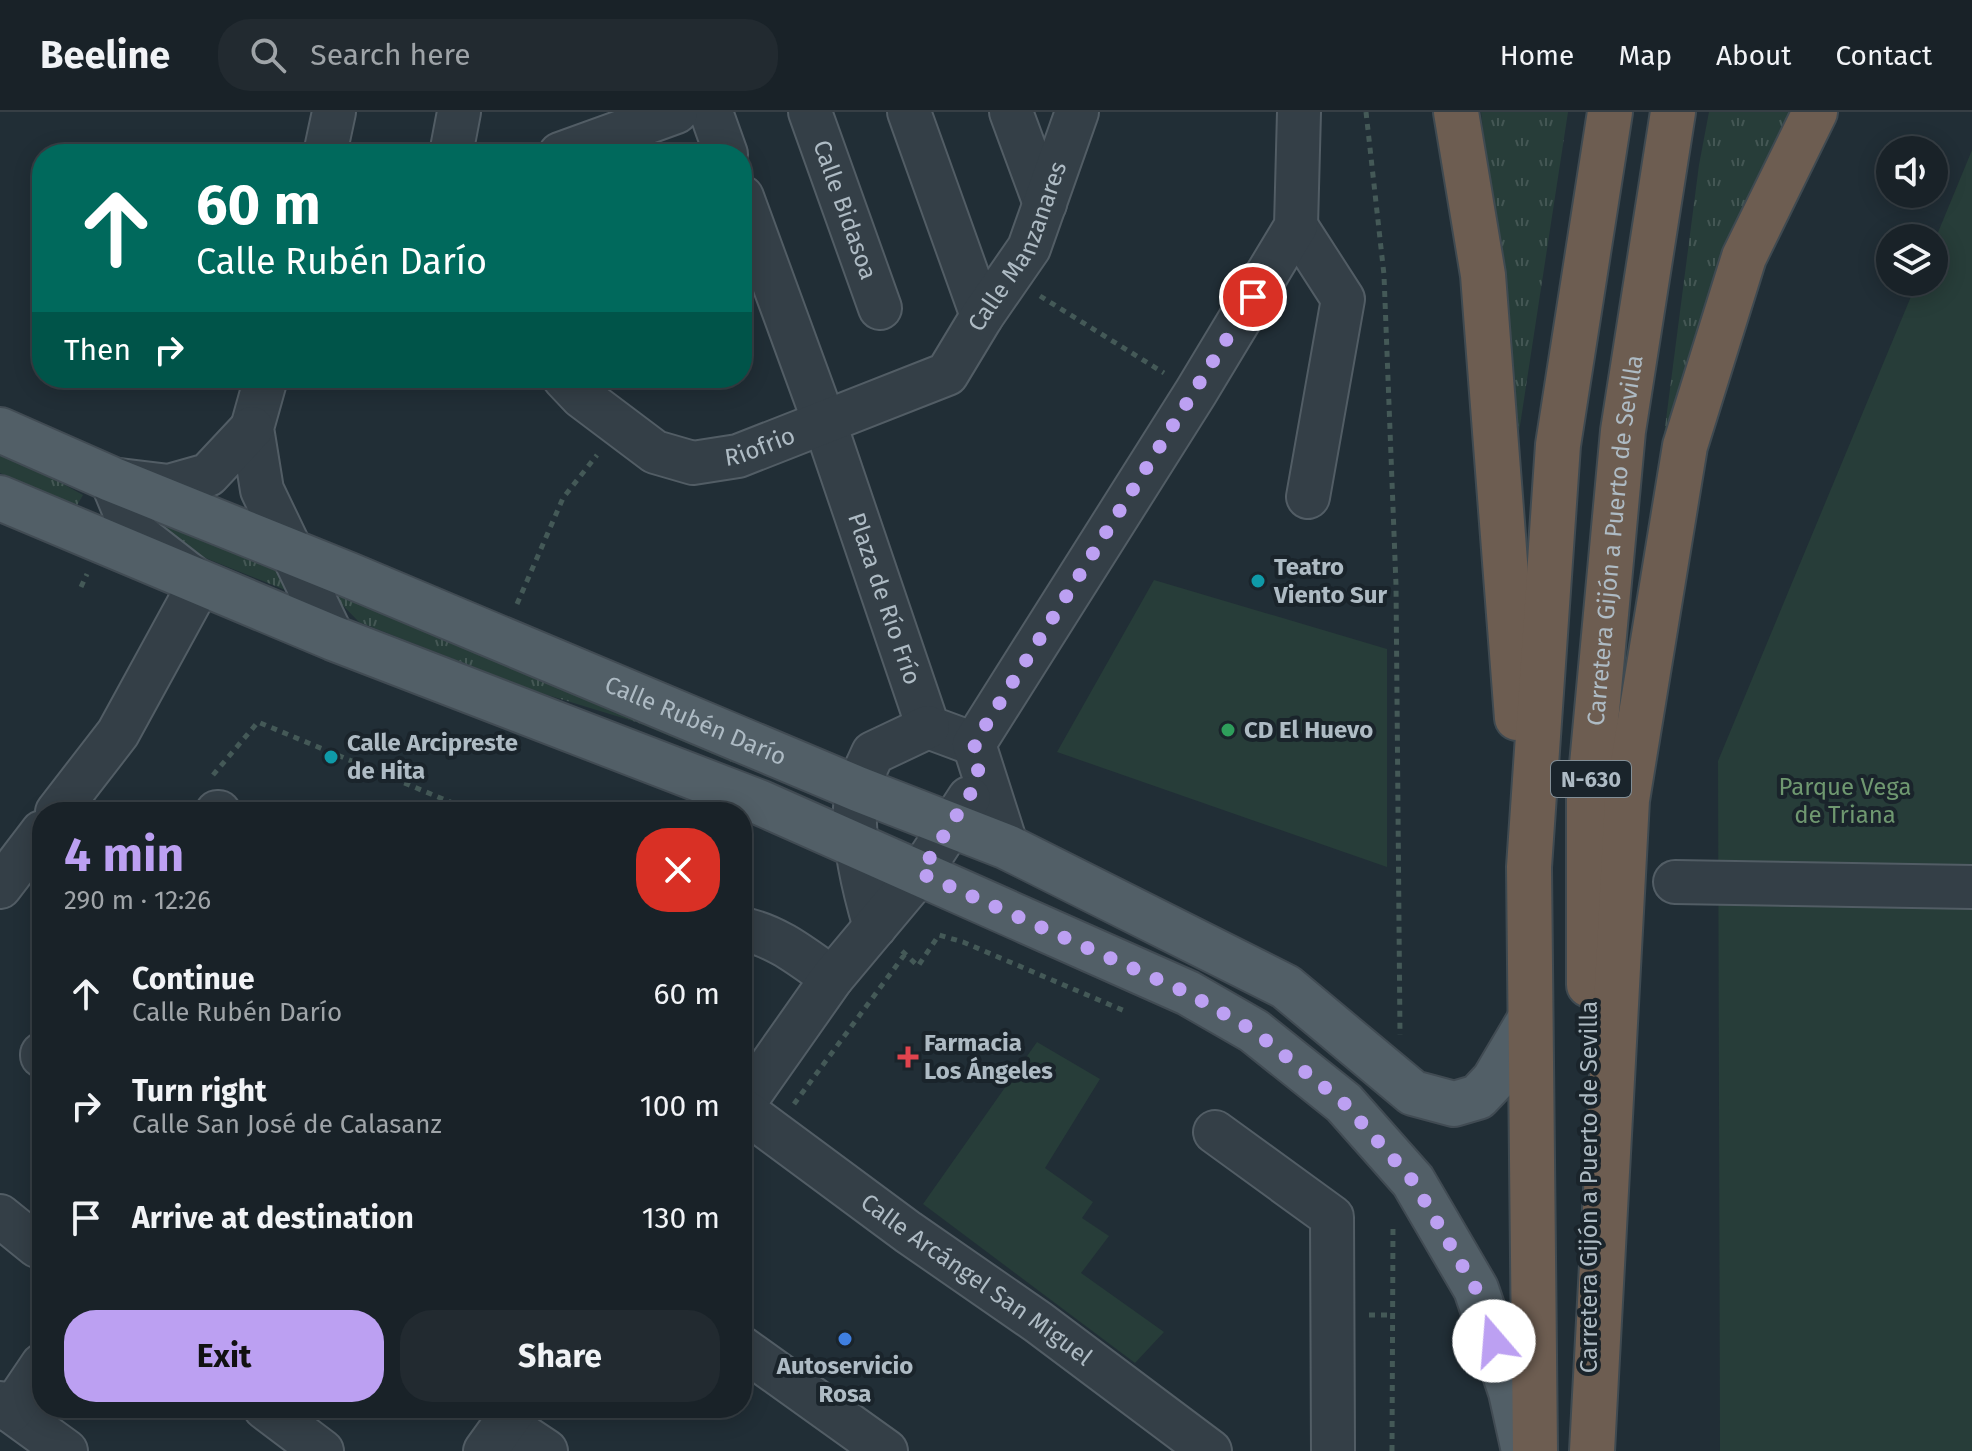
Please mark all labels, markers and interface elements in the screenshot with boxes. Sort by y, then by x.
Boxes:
search box [218,19,778,91]
text: Beeline [40,32,170,78]
icon: search [246,33,290,77]
text: Search here [310,37,471,73]
text: Home [1500,39,1574,72]
text: Map [1618,39,1672,72]
text: About [1716,39,1791,72]
text: Contact [1835,39,1932,72]
street label: Calle Bidasoa [807,136,883,283]
map controls [1876,136,1948,296]
button: sound [1876,136,1948,208]
street label: Calle Manzanares [962,158,1072,336]
text: 60 m [196,172,321,239]
icon: ahead [64,176,168,280]
button: layers [1876,224,1948,296]
text: Calle Rubén Darío [196,240,487,284]
pin [1219,263,1287,331]
icon: arrive [1231,275,1275,319]
icon: right [147,328,191,372]
text: Then [64,332,131,368]
street label: Carretera Gijón a Puerto de Sevilla [1582,353,1649,727]
street label: Riofrio [723,421,799,472]
street label: Plaza de Río Frío [842,509,927,688]
place label: Teatro Viento Sur [1273,553,1388,609]
marker: Teatro Viento Sur [1249,572,1267,590]
street label: Calle Rubén Darío [601,670,791,771]
place label: CD El Huevo [1244,716,1373,744]
marker: CD El Huevo [1219,721,1237,739]
place label: Calle Arcipreste de Hita [347,729,518,785]
marker: Calle Arcipreste de Hita [322,748,340,766]
road number: N-630 [1551,761,1631,797]
park label: Parque Vega de Triana [1779,773,1911,829]
text: 4 min [64,826,184,884]
button: close [636,828,720,912]
text: 290 m · 12:26 [64,885,211,916]
text: Continue [132,961,255,997]
icon: ahead [64,972,108,1016]
text: 60 m [654,976,720,1012]
text: Calle Rubén Darío [132,997,342,1028]
street label: Carretera Gijón a Puerto de Sevilla [1575,1001,1603,1373]
place label: Farmacia Los Ángeles [924,1029,1053,1085]
marker: Farmacia Los Ángeles [899,1048,917,1066]
text: Turn right [132,1073,267,1109]
icon: right [64,1084,108,1128]
text: 100 m [640,1088,720,1124]
text: Calle San José de Calasanz [132,1109,442,1140]
street label: Calle Arcángel San Miguel [855,1188,1098,1372]
icon: arrive [64,1196,108,1240]
text: Arrive at destination [132,1200,414,1236]
text: 130 m [642,1200,720,1236]
position arrow [1452,1299,1536,1383]
button: Exit [64,1310,384,1402]
button: Share [400,1310,720,1402]
marker: Autoservicio Rosa [836,1330,854,1348]
place label: Autoservicio Rosa [776,1352,913,1408]

